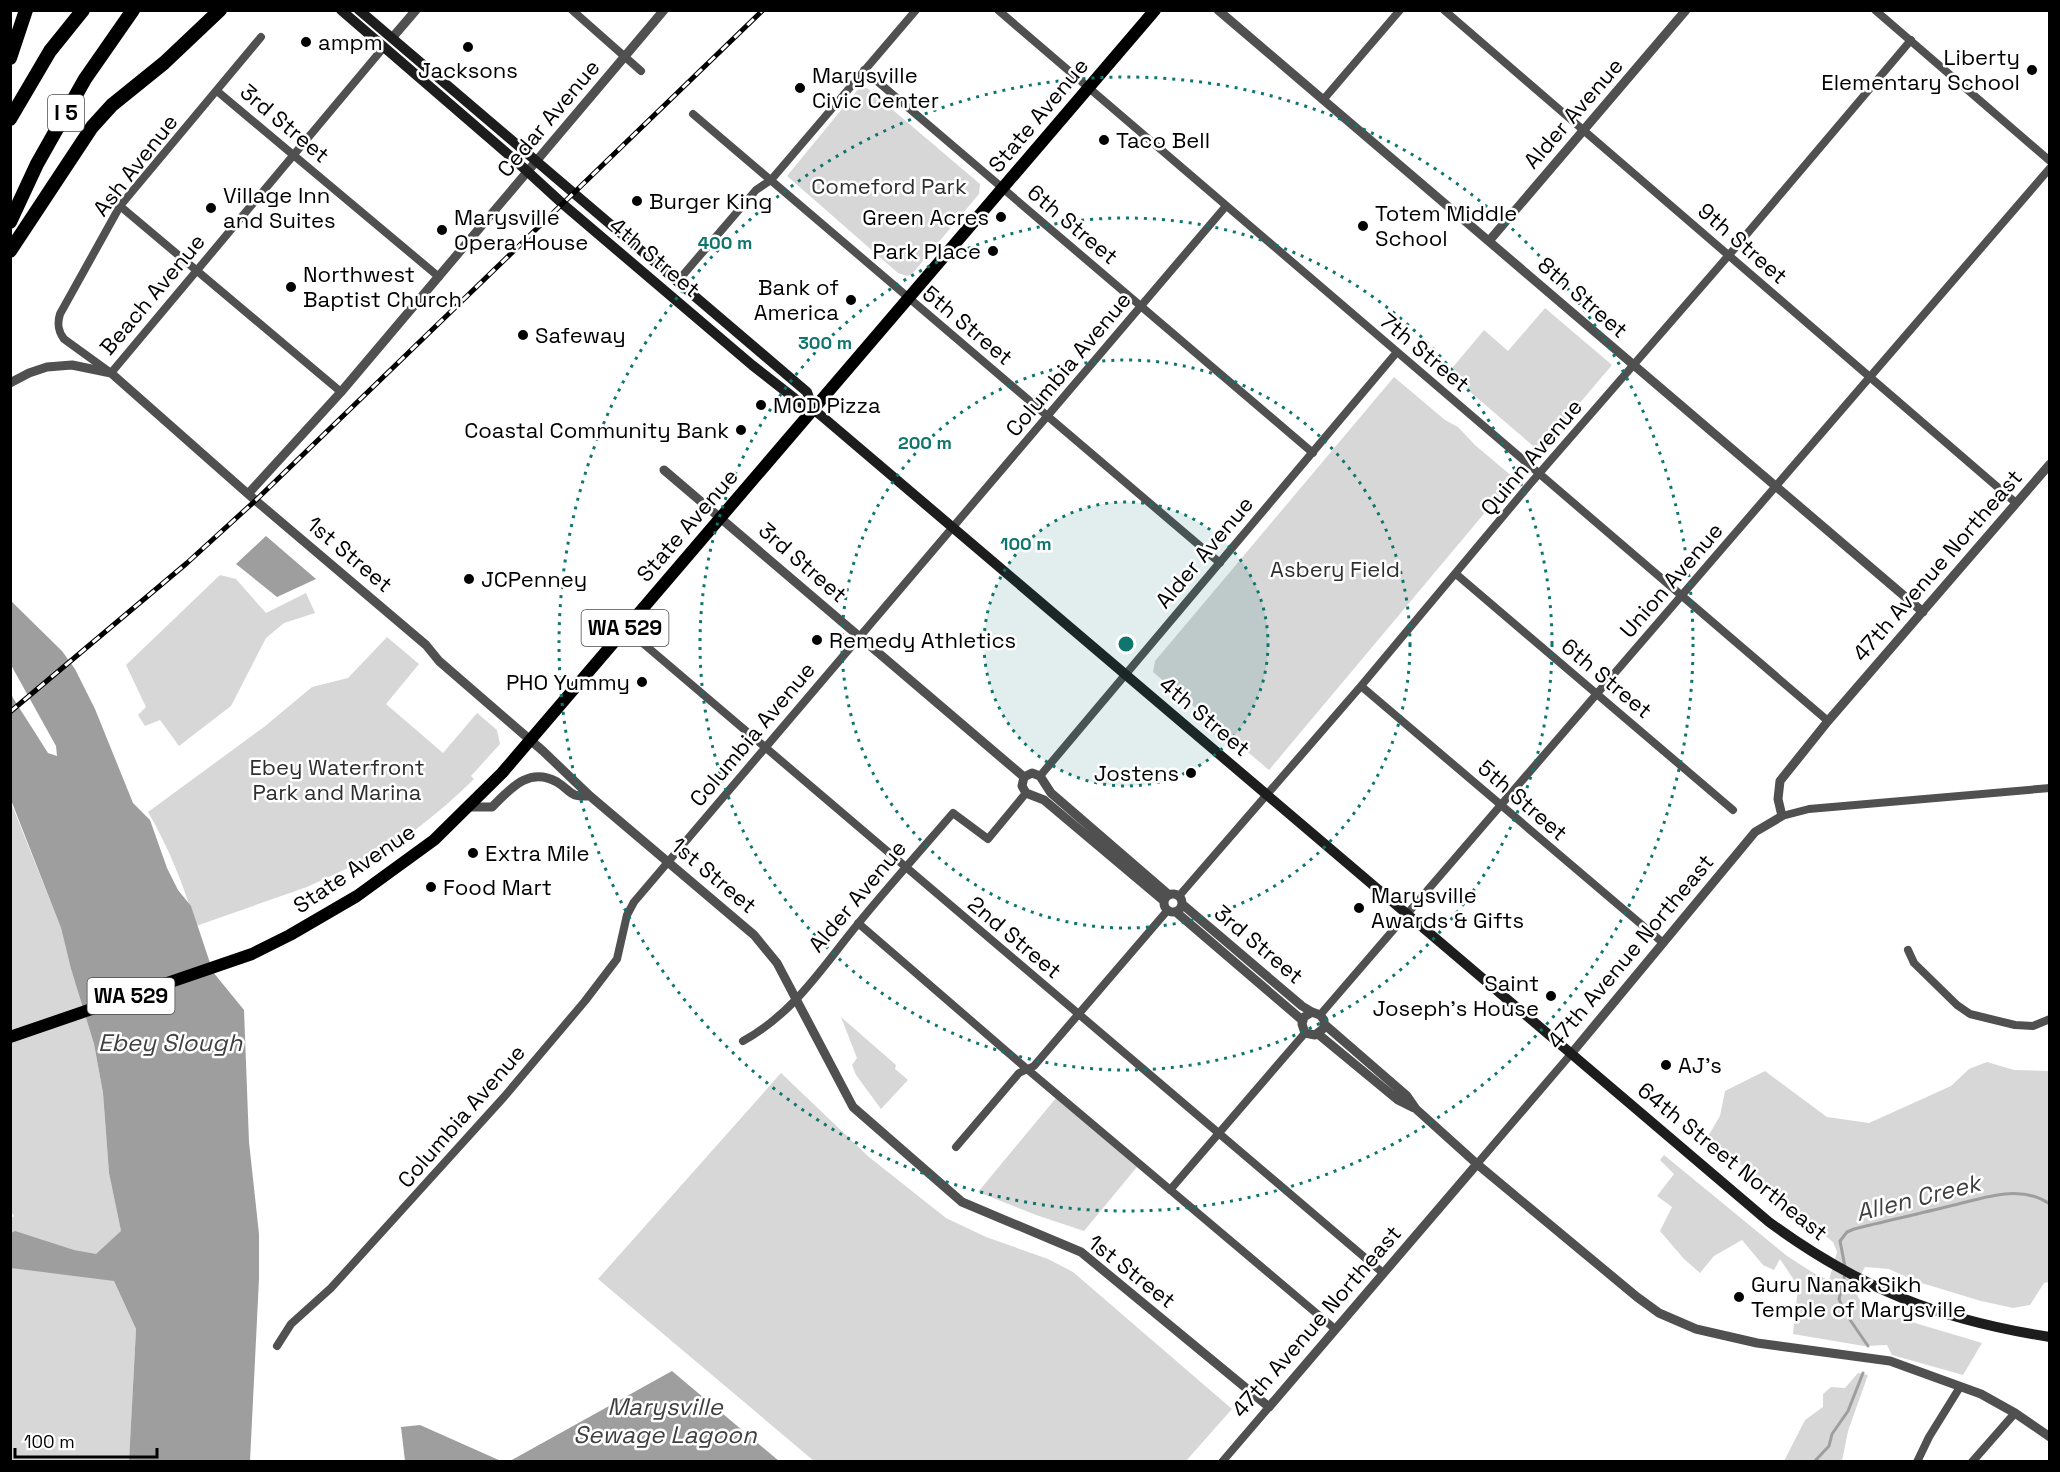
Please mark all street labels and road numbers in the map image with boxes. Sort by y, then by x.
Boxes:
street label: State Avenue [982,52,1094,178]
street label: Alder Avenue [1517,52,1629,174]
street label: Cedar Avenue [491,53,605,183]
street label: 3rd Street [235,77,335,169]
road number: I 5 [48,95,84,131]
street label: Ash Avenue [86,108,184,222]
street label: 6th Street [1022,178,1124,270]
street label: 9th Street [1692,196,1794,290]
street label: 4th Street [604,211,706,303]
street label: Beach Avenue [93,228,211,360]
street label: 8th Street [1532,250,1634,344]
street label: 5th Street [917,279,1019,371]
street label: Columbia Avenue [999,286,1137,442]
street label: 7th Street [1374,306,1476,398]
street label: Quinn Avenue [1474,393,1588,521]
street label: State Avenue [630,462,744,588]
street label: 47th Avenue Northeast [1846,463,2028,667]
street label: Alder Avenue [1149,490,1259,614]
street label: 1st Street [301,510,399,598]
street label: 3rd Street [753,516,853,608]
street label: Union Avenue [1613,517,1729,643]
road number: WA 529 [582,610,668,646]
street label: 6th Street [1556,632,1658,724]
street label: Columbia Avenue [683,656,821,812]
street label: 4th Street [1154,670,1256,762]
street label: 5th Street [1472,753,1574,847]
street label: State Avenue [288,817,420,919]
street label: 1st Street [665,831,763,919]
street label: Alder Avenue [802,834,912,958]
street label: 47th Avenue Northeast [1541,848,1719,1054]
street label: 2nd Street [962,890,1068,984]
street label: 3rd Street [1209,898,1309,990]
road number: WA 529 [88,978,174,1014]
street label: Columbia Avenue [391,1039,531,1193]
street label: 64th Street Northeast [1632,1076,1834,1246]
street label: 47th Avenue Northeast [1225,1219,1407,1423]
street label: 1st Street [1083,1228,1181,1314]

